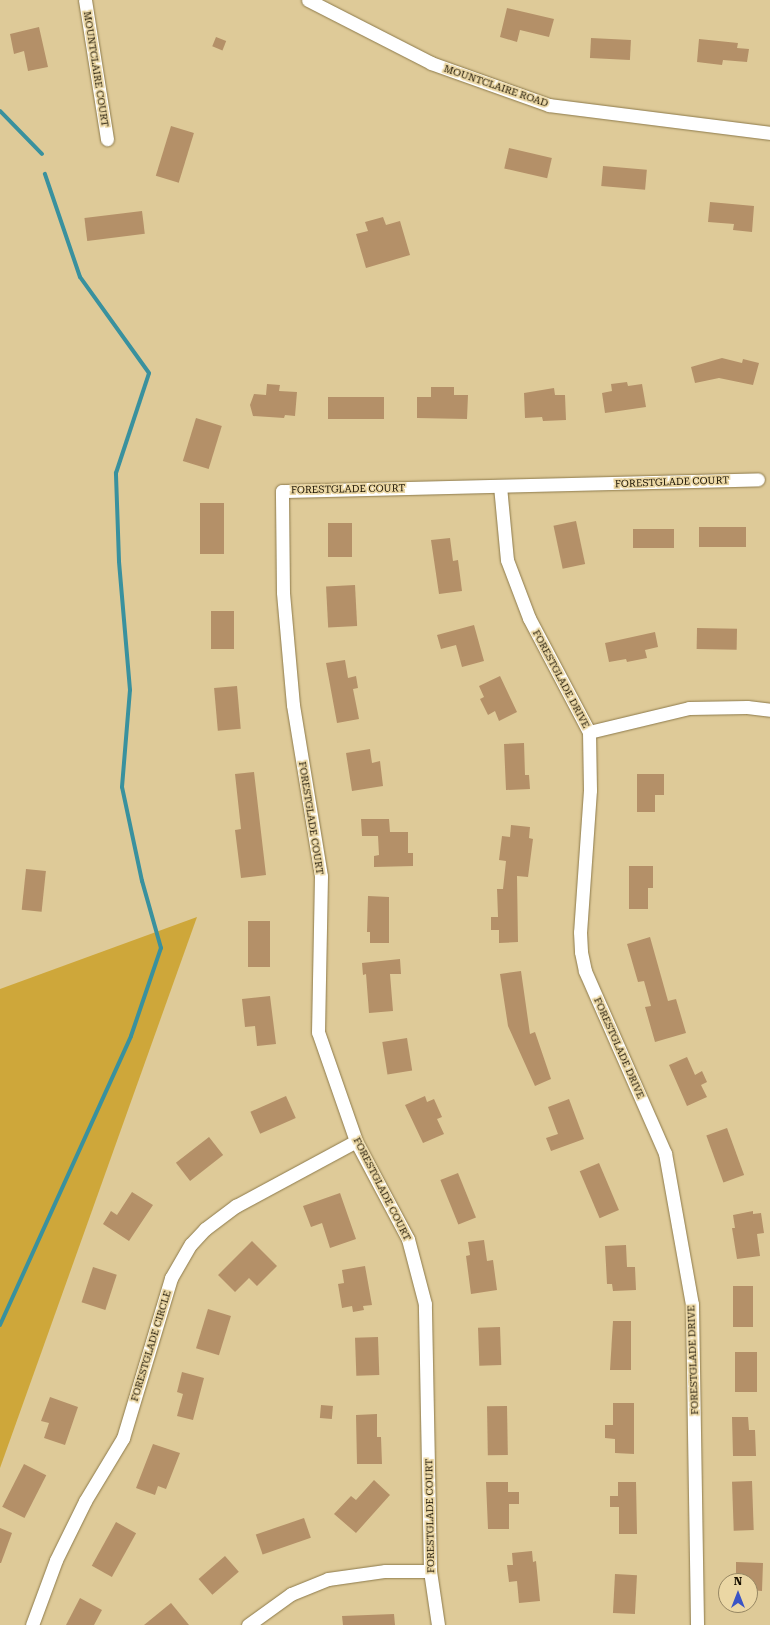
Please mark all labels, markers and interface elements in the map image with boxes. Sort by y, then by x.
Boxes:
street label: MOUNTCLAIRE COURT [81,10,111,128]
street label: MOUNTCLAIRE ROAD [442,63,550,109]
street label: FORESTGLADE COURT [615,474,729,490]
street label: FORESTGLADE COURT [291,482,405,496]
street label: FORESTGLADE DRIVE [530,628,592,730]
street label: FORESTGLADE COURT [296,761,326,875]
street label: FORESTGLADE DRIVE [591,996,647,1100]
street label: FORESTGLADE COURT [351,1135,413,1243]
street label: FORESTGLADE CIRCLE [128,1289,174,1403]
street label: FORESTGLADE DRIVE [685,1305,701,1415]
street label: FORESTGLADE COURT [423,1459,437,1573]
north arrow [718,1573,758,1613]
text: N [734,1575,742,1588]

